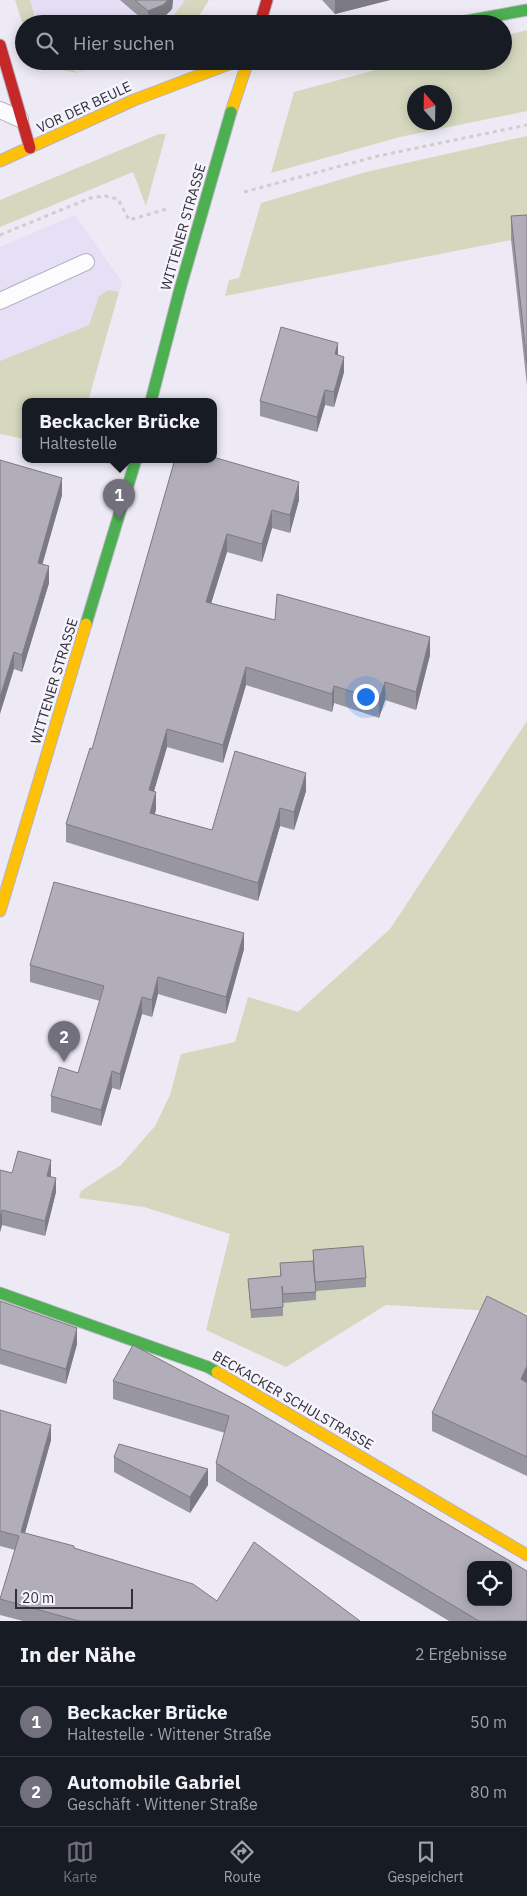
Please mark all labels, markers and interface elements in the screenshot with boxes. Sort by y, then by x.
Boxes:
search box [15,15,512,70]
icon: search [33,29,61,57]
text: Hier suchen [73,31,175,55]
street label: VOR DER BEULE [34,77,134,137]
north arrow [407,85,452,130]
street label: WITTENER STRASSE [156,162,210,292]
popup [22,398,217,463]
text: Beckacker Brücke [39,409,200,433]
text: Haltestelle [39,433,117,453]
pin: 1 [103,479,135,520]
street label: WITTENER STRASSE [26,616,82,746]
your location [353,684,379,710]
pin: 2 [48,1021,80,1062]
street label: BECKACKER SCHULSTRASSE [209,1346,377,1454]
map controls [467,1561,512,1606]
button: locate [467,1561,512,1606]
scale bar [15,1586,132,1609]
text: 20 m [22,1589,54,1607]
text: In der Nähe [20,1640,136,1668]
text: 2 Ergebnisse [415,1644,507,1664]
text: Beckacker Brücke [67,1700,228,1724]
text: 1 [31,1712,41,1732]
text: 50 m [470,1712,507,1732]
text: Haltestelle · Wittener Straße [67,1724,272,1744]
text: Automobile Gabriel [67,1770,240,1794]
text: 2 [31,1782,41,1802]
text: 80 m [470,1782,507,1802]
text: Geschäft · Wittener Straße [67,1794,258,1814]
tab: Karte [63,1838,97,1886]
tab: Route [224,1838,261,1886]
tab: Gespeichert [387,1838,464,1886]

